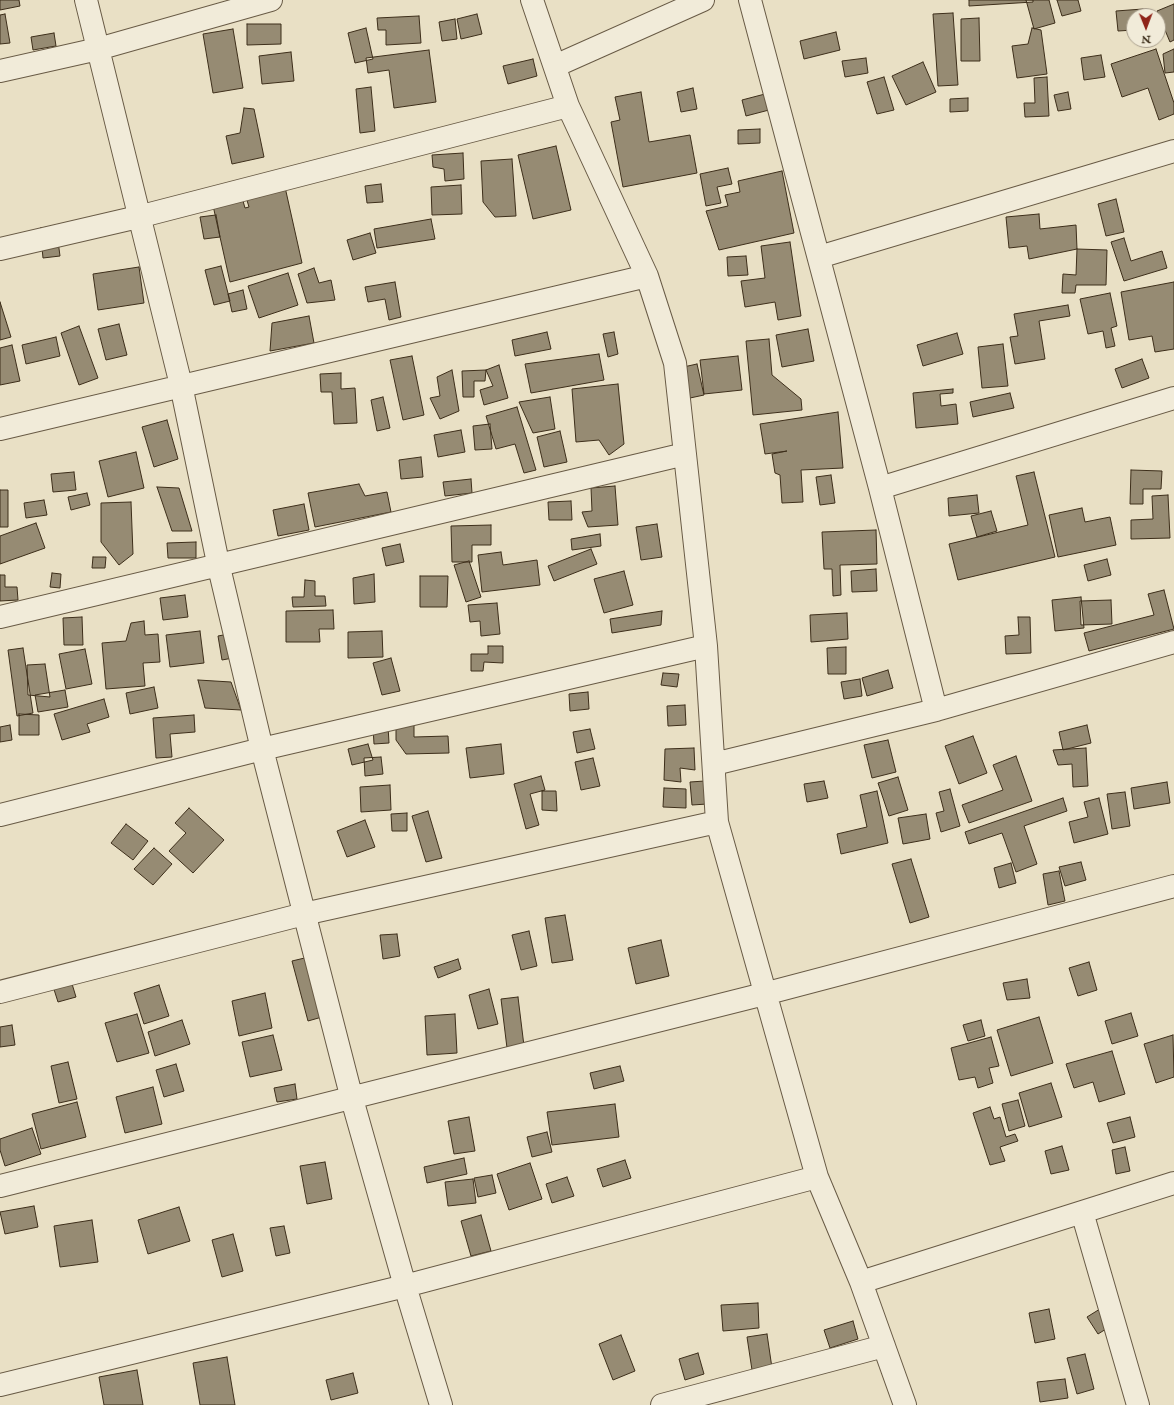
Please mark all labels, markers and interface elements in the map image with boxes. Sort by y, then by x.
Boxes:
north arrow [1126,8,1166,48]
text: N [1141,32,1151,46]

